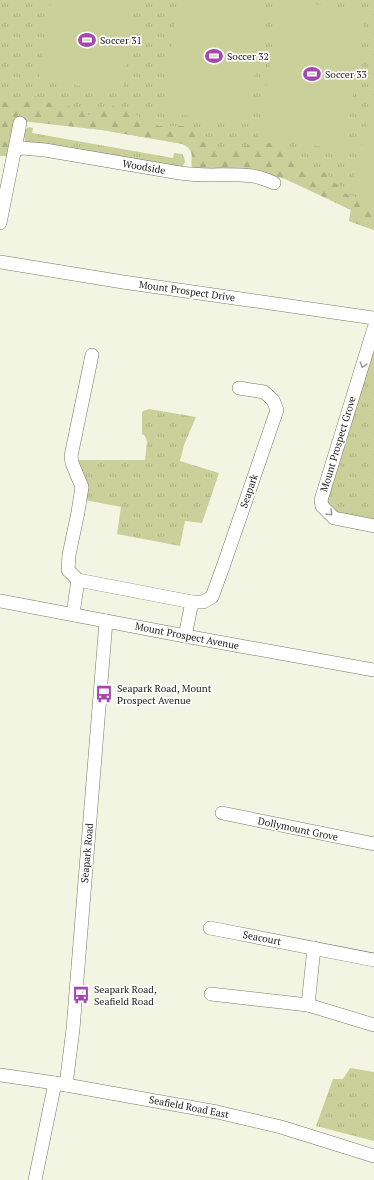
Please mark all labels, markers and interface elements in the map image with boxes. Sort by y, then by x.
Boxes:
sports icon: Soccer 31 [77,30,97,50]
place label: Soccer 31 [100,34,142,47]
sports icon: Soccer 32 [204,46,224,66]
place label: Soccer 32 [227,50,269,63]
sports icon: Soccer 33 [302,64,322,84]
place label: Soccer 33 [325,68,367,81]
street label: Woodside [122,157,166,177]
street label: Mount Prospect Drive [138,278,236,304]
one-way arrow [359,361,368,368]
street label: Mount Prospect Grove [317,395,359,493]
street label: Seapark [237,471,261,510]
one-way arrow [325,509,333,516]
street label: Mount Prospect Avenue [134,620,240,652]
place label: Seapark Road, Mount Prospect Avenue [117,682,212,707]
bus stop icon: Seapark Road, Mount Prospect Avenue [94,684,114,704]
street label: Dollymount Grove [257,814,339,844]
street label: Seapark Road [78,822,96,883]
street label: Seacourt [242,928,283,948]
place label: Seapark Road, Seafield Road [94,983,157,1008]
bus stop icon: Seapark Road, Seafield Road [71,985,91,1005]
street label: Seafield Road East [148,1093,230,1121]

